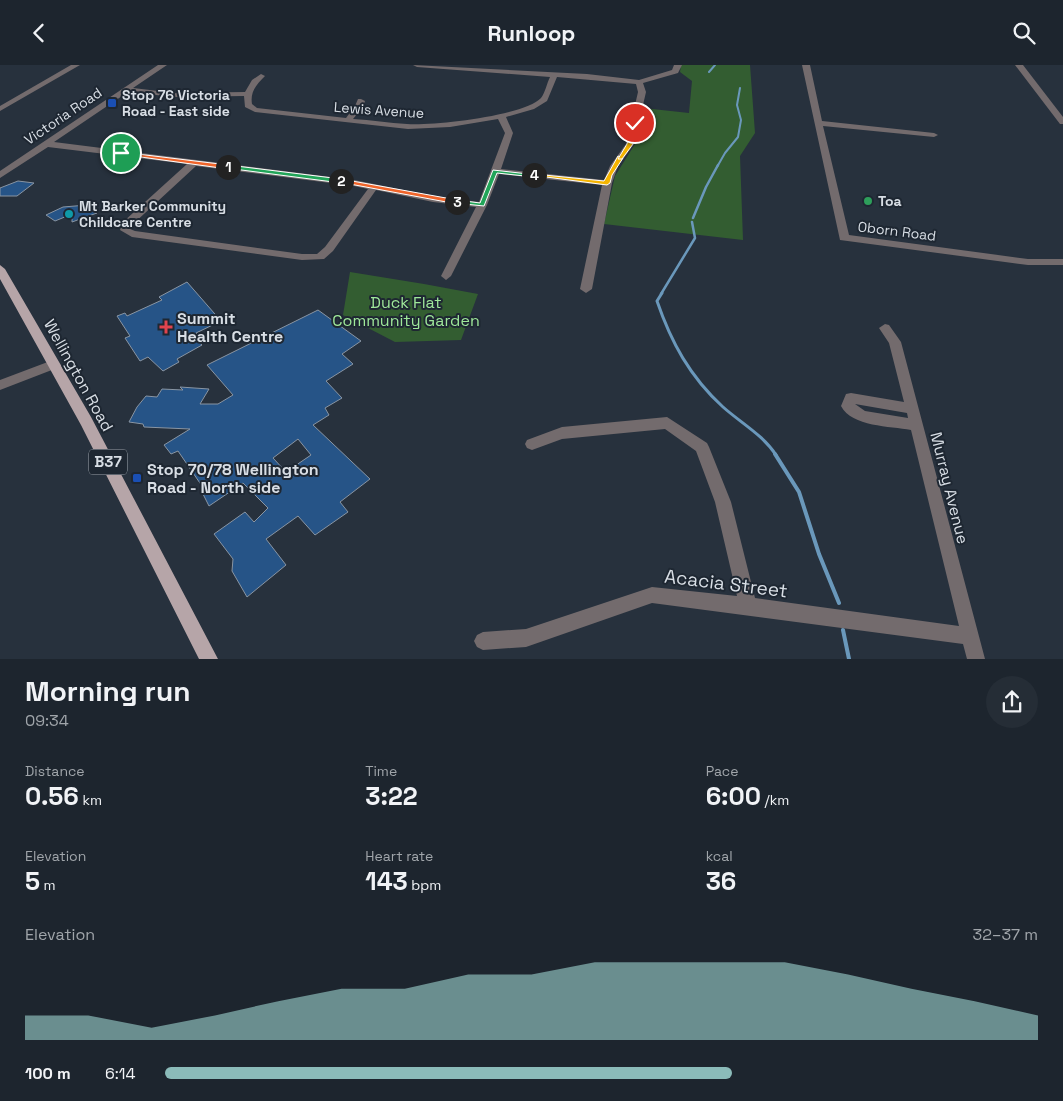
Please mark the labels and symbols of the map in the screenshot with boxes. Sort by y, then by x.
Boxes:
street label: Victoria Road [21,83,105,149]
place label: Stop 76 Victoria Road - East side [122,86,230,120]
marker: Stop 76 Victoria Road - East side [106,97,118,109]
street label: Lewis Avenue [333,98,425,122]
pin [614,102,656,144]
pin [100,132,142,174]
pin: 1 [216,155,240,179]
pin: 4 [522,163,546,187]
pin: 2 [328,169,354,193]
pin: 3 [444,189,470,215]
place label: Toa [878,192,902,210]
marker: Toa [862,195,874,207]
place label: Mt Barker Community Childcare Centre [79,197,226,231]
marker: Mt Barker Community Childcare Centre [63,208,75,220]
street label: Oborn Road [857,217,937,245]
park label: Duck Flat Community Garden [332,292,480,331]
place label: Summit Health Centre [177,308,283,347]
street label: Wellington Road [39,315,118,435]
marker: Summit Health Centre [159,320,173,334]
street label: Murray Avenue [925,430,974,546]
road number: B37 [89,449,127,475]
place label: Stop 70/78 Wellington Road - North side [147,459,319,498]
marker: Stop 70/78 Wellington Road - North side [131,472,143,484]
street label: Acacia Street [663,564,789,603]

